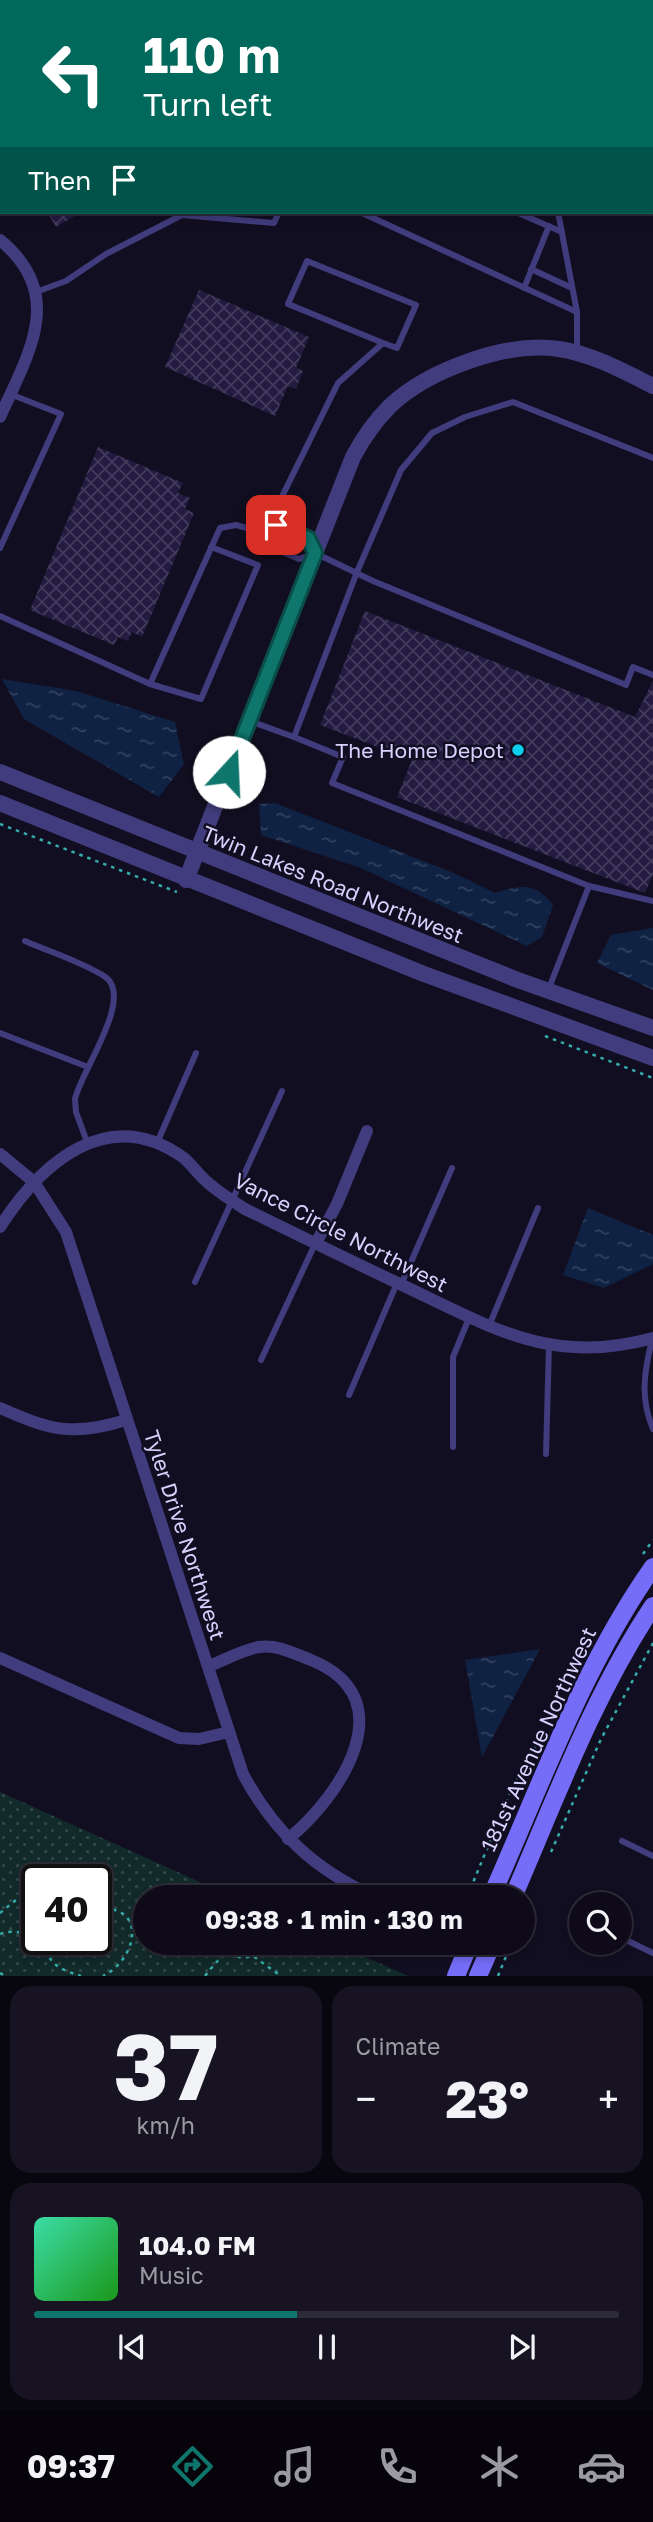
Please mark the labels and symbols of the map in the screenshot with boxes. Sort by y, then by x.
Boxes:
pin [246,495,306,555]
position arrow [192,735,266,809]
place label: The Home Depot [335,737,504,763]
marker: The Home Depot [510,742,526,758]
street label: Twin Lakes Road Northwest [199,820,467,948]
street label: Vance Circle Northwest [230,1167,452,1297]
street label: Tyler Drive Northwest [139,1427,231,1643]
street label: 181st Avenue Northwest [475,1623,601,1855]
speed limit sign: 40 [21,1864,112,1955]

